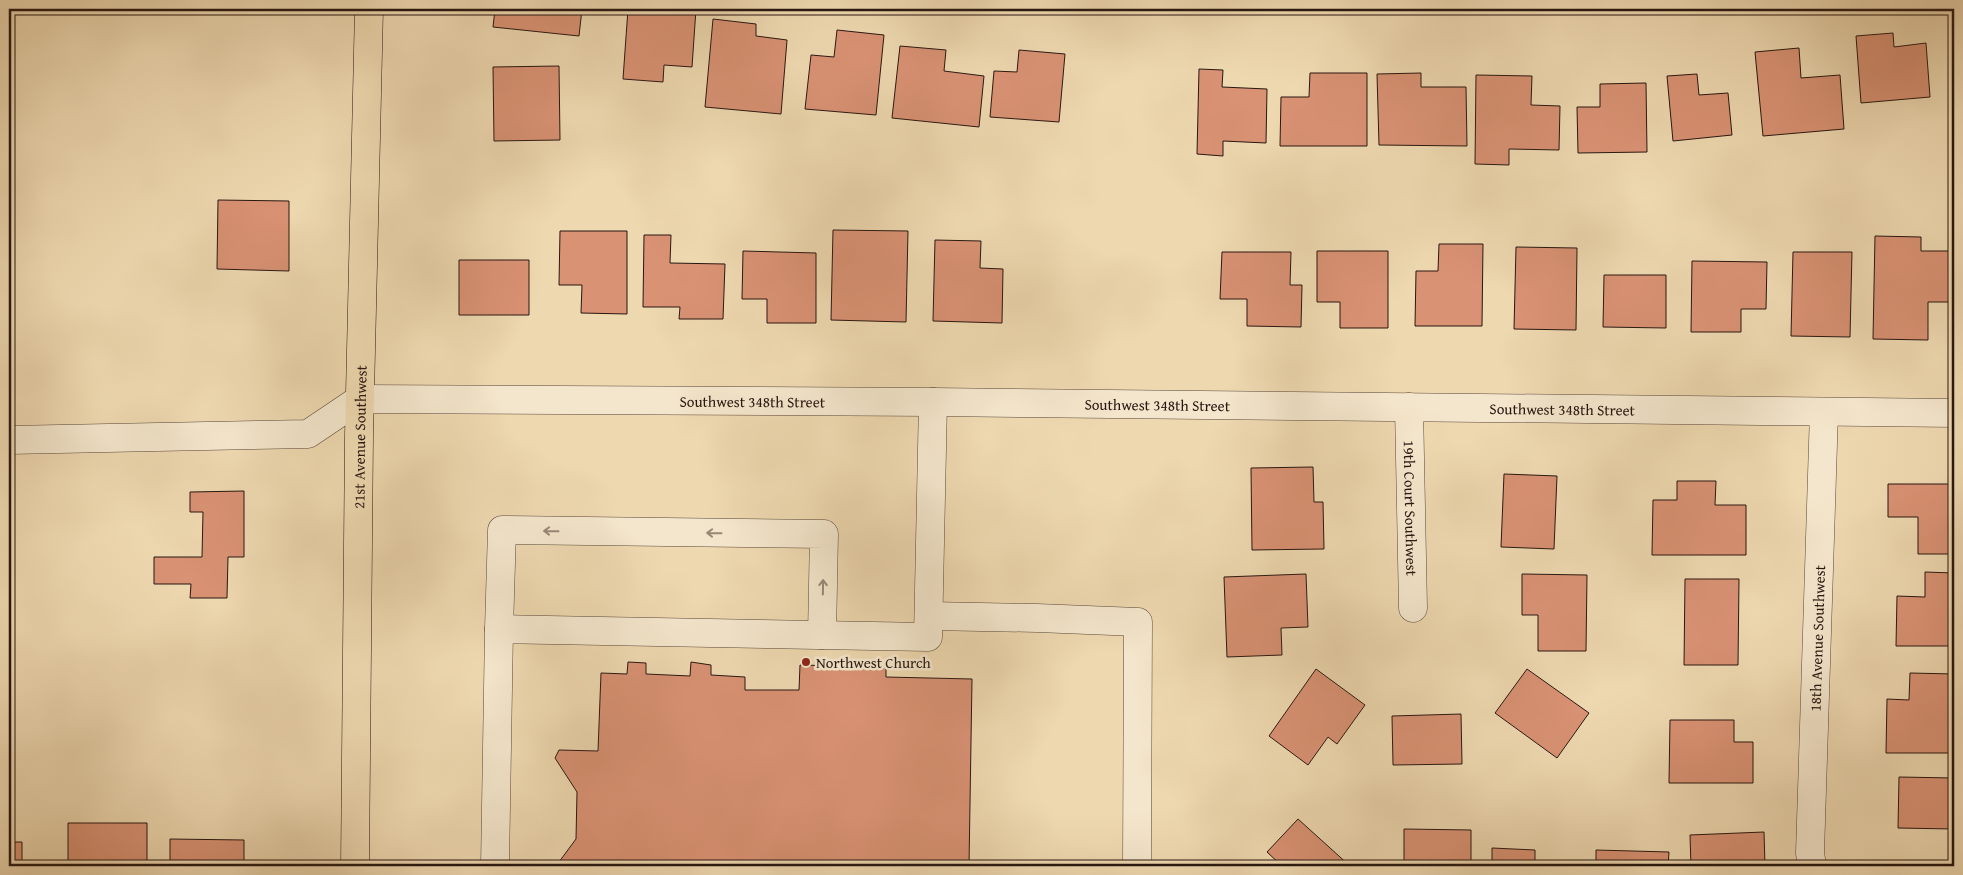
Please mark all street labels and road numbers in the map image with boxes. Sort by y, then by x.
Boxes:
street label: 21st Avenue Southwest [348,364,371,509]
street label: Southwest 348th Street [679,390,826,412]
street label: Southwest 348th Street [1084,393,1231,416]
street label: Southwest 348th Street [1489,397,1636,420]
street label: 19th Court Southwest [1399,440,1423,577]
street label: 18th Avenue Southwest [1804,564,1830,712]

